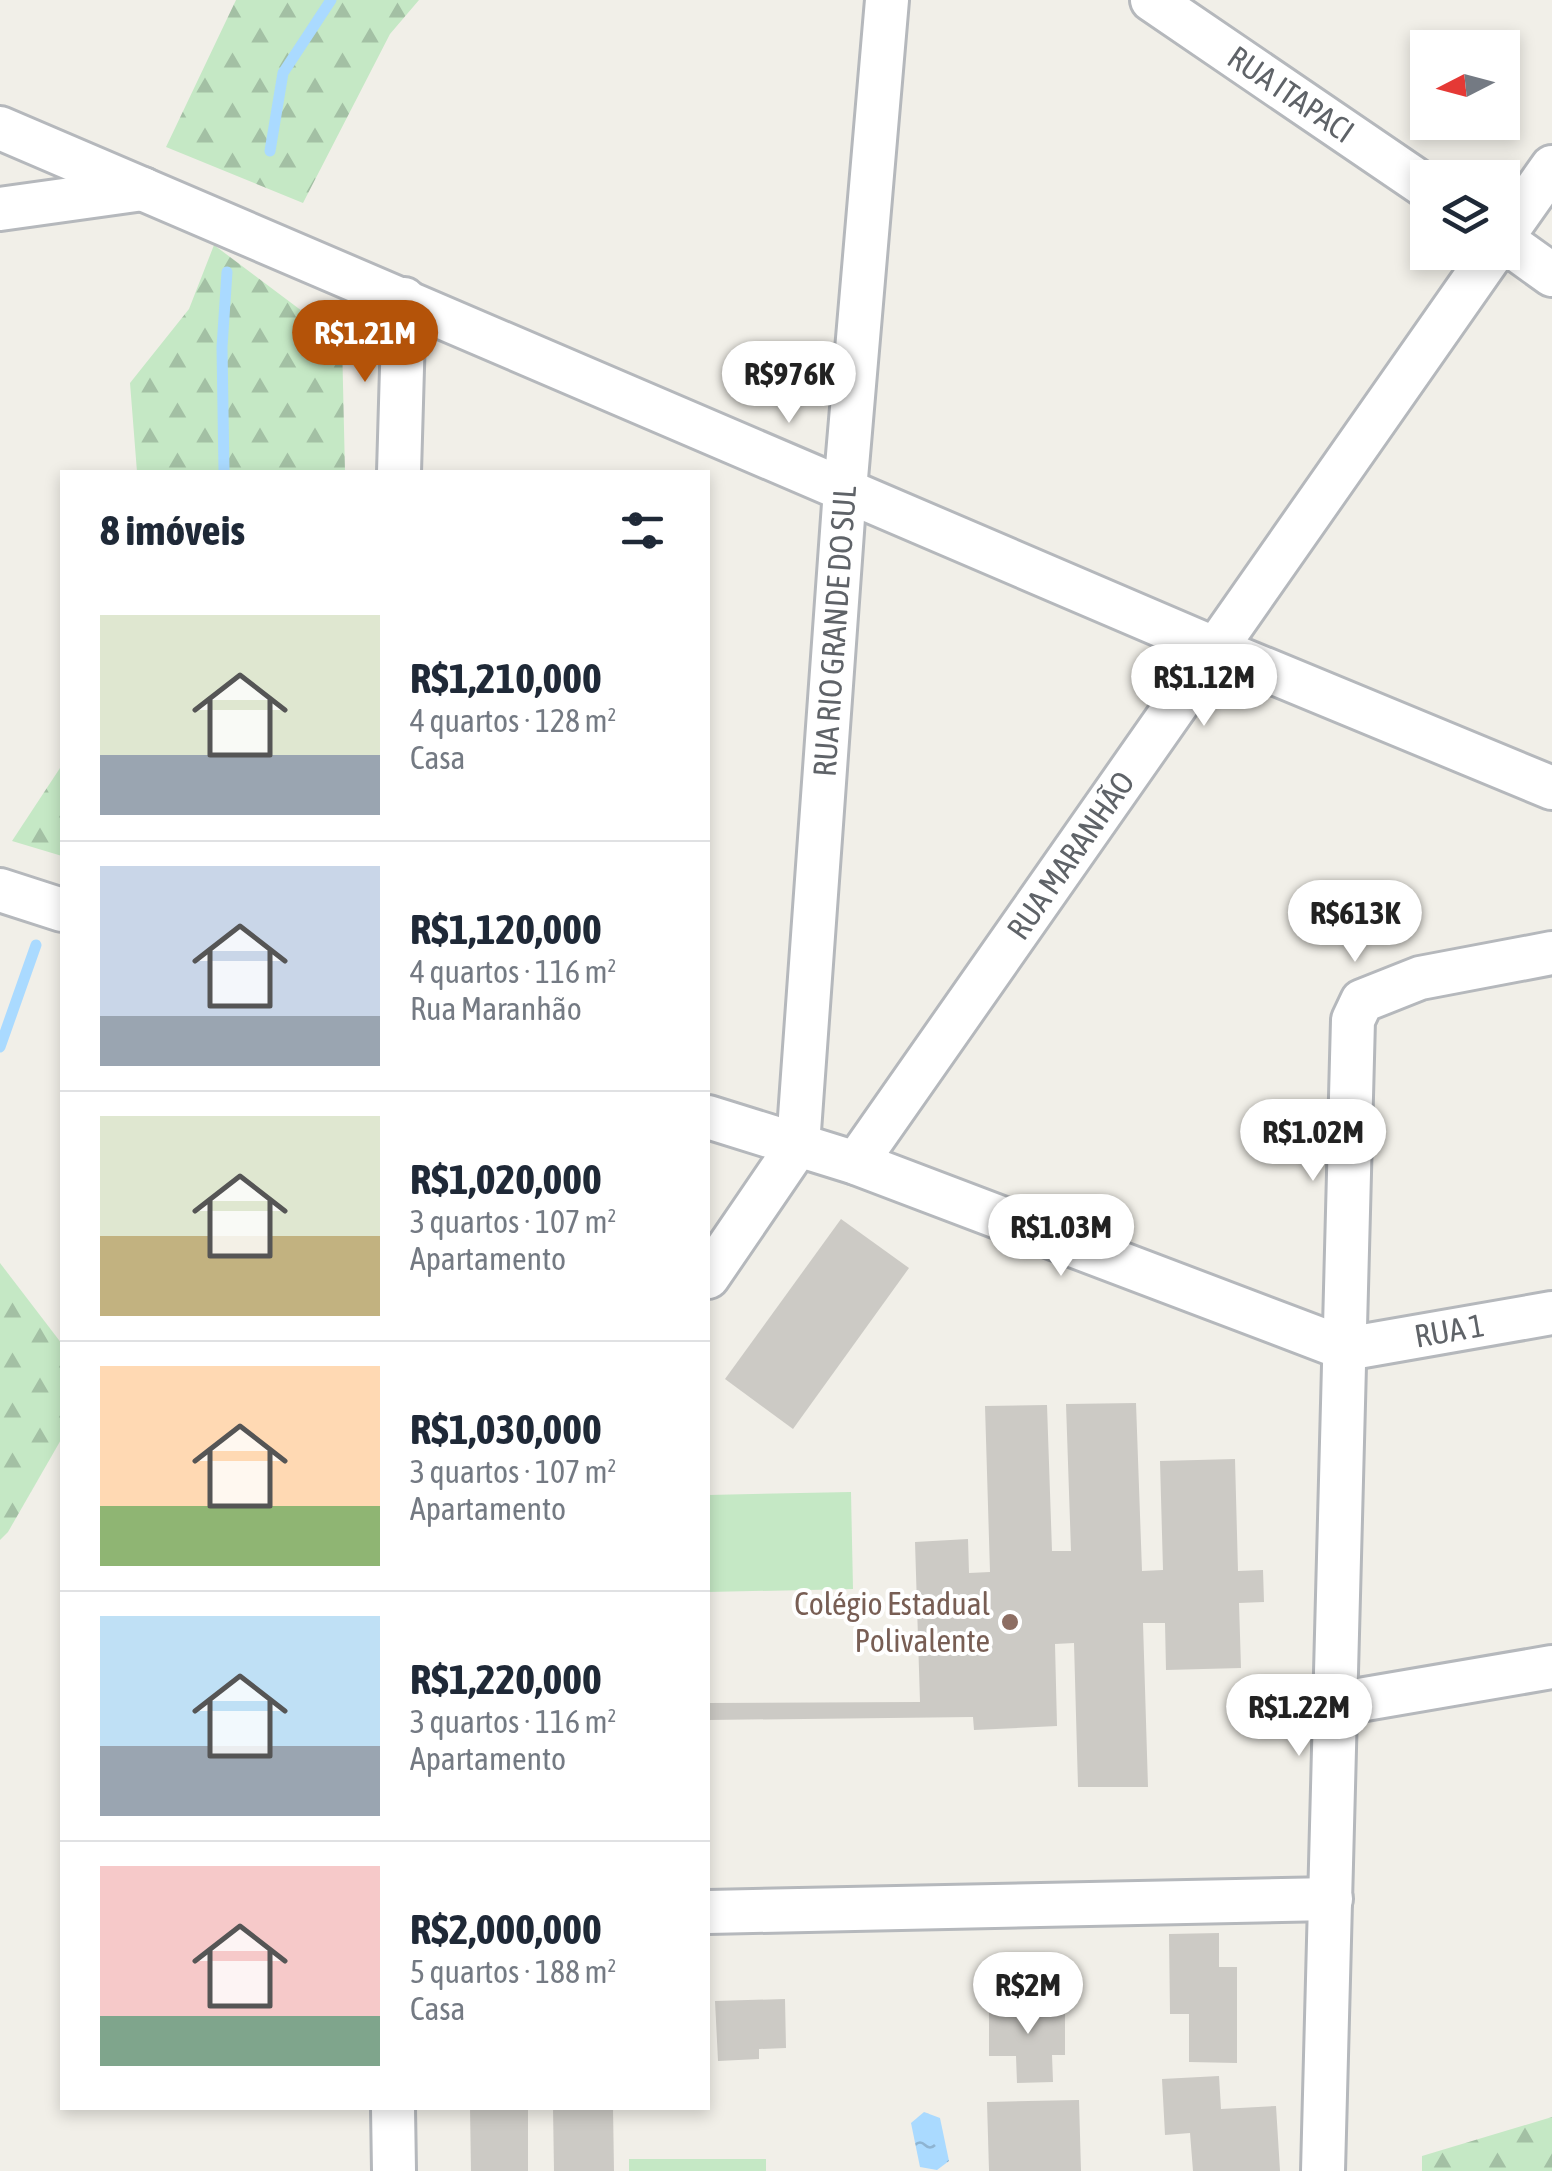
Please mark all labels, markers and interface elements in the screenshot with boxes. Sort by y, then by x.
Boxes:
north arrow [1410,30,1520,140]
map controls [1410,30,1520,270]
street label: RUA ITAPACI [1221,38,1361,150]
button: layers [1410,160,1520,270]
pin: R$1.21M [273,300,457,385]
text: R$1.21M [314,314,416,351]
pin: R$976K [708,341,870,426]
text: R$976K [744,355,834,392]
street label: RUA RIO GRANDE DO SUL [805,484,863,778]
icon: filters [615,503,670,558]
text: 8 imóveis [100,506,245,554]
pin: R$1.12M [1112,644,1296,729]
text: R$1,210,000 [410,654,602,702]
icon: home [180,655,300,775]
text: R$1.12M [1153,658,1255,695]
text: 4 quartos · 128 m² [410,702,616,739]
text: Casa [410,739,465,776]
street label: RUA MARANHÃO [999,765,1142,946]
pin: R$613K [1274,880,1436,965]
text: R$613K [1310,894,1400,931]
text: R$1,120,000 [410,905,602,953]
icon: home [180,906,300,1026]
text: 4 quartos · 116 m² [410,953,616,990]
text: Rua Maranhão [410,990,582,1027]
pin: R$1.02M [1221,1099,1405,1184]
text: R$1.02M [1262,1113,1364,1150]
text: R$1,020,000 [410,1155,602,1203]
icon: home [180,1156,300,1276]
pin: R$1.03M [969,1194,1153,1279]
text: 3 quartos · 107 m² [410,1203,616,1240]
text: R$1.03M [1010,1208,1112,1245]
text: Apartamento [410,1240,566,1277]
street label: RUA 1 [1412,1306,1487,1355]
text: R$1,030,000 [410,1405,602,1453]
icon: home [180,1406,300,1526]
text: 3 quartos · 107 m² [410,1453,616,1490]
text: Apartamento [410,1490,566,1527]
place label: Colégio Estadual Polivalente [794,1585,991,1659]
marker: Colégio Estadual Polivalente [999,1611,1021,1633]
text: R$1,220,000 [410,1655,602,1703]
icon: home [180,1656,300,1776]
pin: R$1.22M [1207,1674,1391,1759]
text: R$1.22M [1248,1688,1350,1725]
text: 3 quartos · 116 m² [410,1703,616,1740]
text: Apartamento [410,1740,566,1777]
text: R$2,000,000 [410,1905,602,1953]
icon: home [180,1906,300,2026]
pin: R$2M [969,1952,1087,2037]
text: 5 quartos · 188 m² [410,1953,616,1990]
text: R$2M [995,1966,1061,2003]
text: Casa [410,1990,465,2027]

